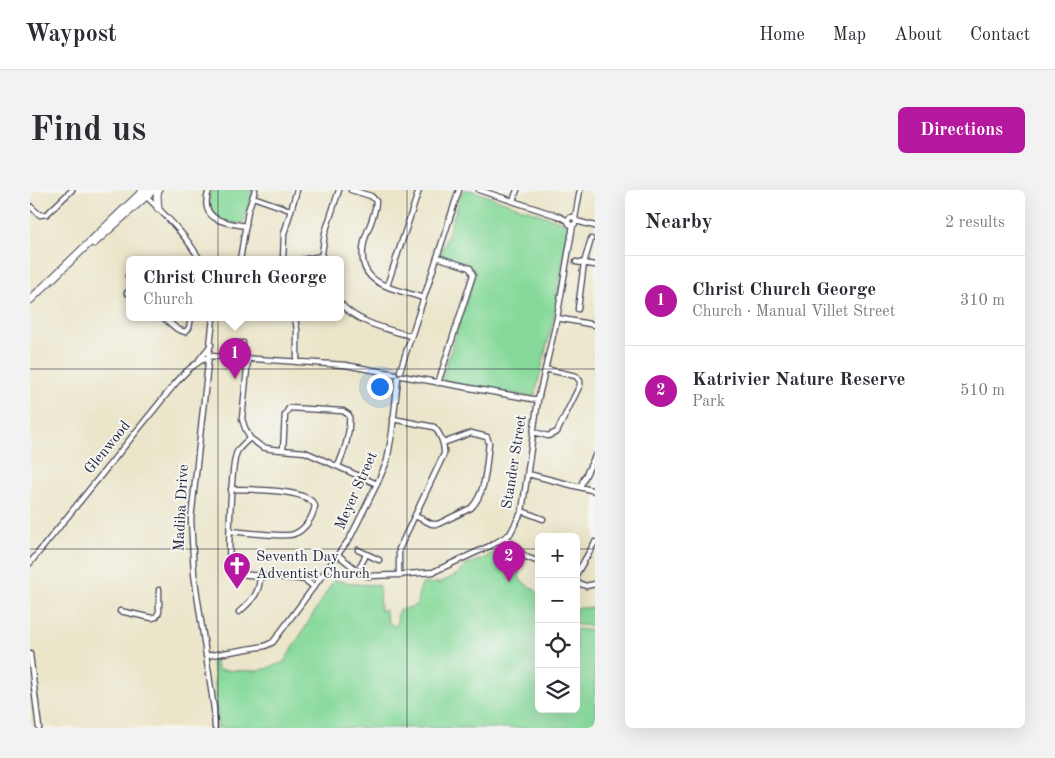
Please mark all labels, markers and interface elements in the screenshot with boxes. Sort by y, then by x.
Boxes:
text: Waypost [25,23,117,47]
text: Home [759,26,805,44]
text: Map [833,26,866,44]
text: About [894,26,942,44]
text: Contact [970,26,1030,44]
button: Directions [898,107,1025,153]
text: Find us [30,113,146,148]
text: Nearby [645,212,713,233]
text: 2 results [945,215,1005,231]
popup [126,256,344,321]
text: Christ Church George [143,269,327,288]
text: Christ Church George [692,281,876,300]
text: Church [143,292,193,308]
text: 1 [656,293,666,309]
text: 310 m [960,293,1005,309]
text: Church · Manual Villet Street [692,304,895,320]
pin: 1 [219,338,251,379]
text: Katrivier Nature Reserve [692,371,906,390]
your location [367,374,393,400]
text: 2 [656,383,666,399]
text: 510 m [960,383,1005,399]
text: Park [692,394,725,410]
street label: Stander Street [500,414,530,510]
street label: Glenwood [82,418,134,477]
street label: Meyer Street [333,450,381,532]
street label: Madiba Drive [172,464,192,552]
map controls [535,533,580,713]
button: + [535,533,580,578]
pin: 2 [493,541,525,582]
place label: Seventh Day Adventist Church [256,550,370,582]
church icon: Seventh Day Adventist Church [222,551,252,590]
button: − [535,578,580,623]
button: locate [535,623,580,668]
button: layers [535,668,580,713]

